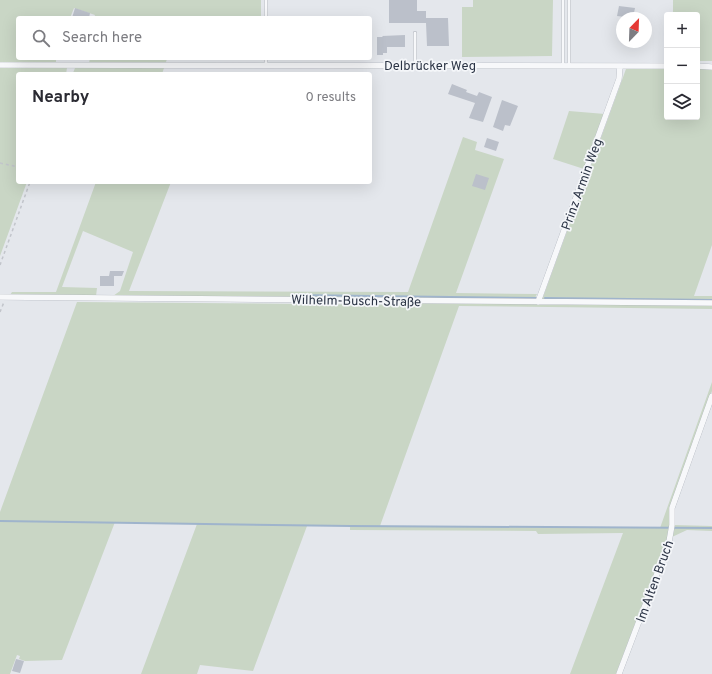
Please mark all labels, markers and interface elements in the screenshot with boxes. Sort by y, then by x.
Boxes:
north arrow [616,12,652,48]
map controls [664,12,700,120]
button: + [664,12,700,48]
search box [16,16,372,60]
icon: search [30,27,52,49]
text: Search here [62,29,142,48]
button: − [664,48,700,84]
street label: Delbrücker Weg [384,59,476,75]
button: layers [664,84,700,120]
text: Nearby [32,87,89,109]
text: 0 results [305,90,356,106]
street label: Prinz Armin Weg [559,137,607,233]
street label: Wilhelm-Busch-Straße [291,293,421,311]
street label: Im Alten Bruch [634,538,678,625]

